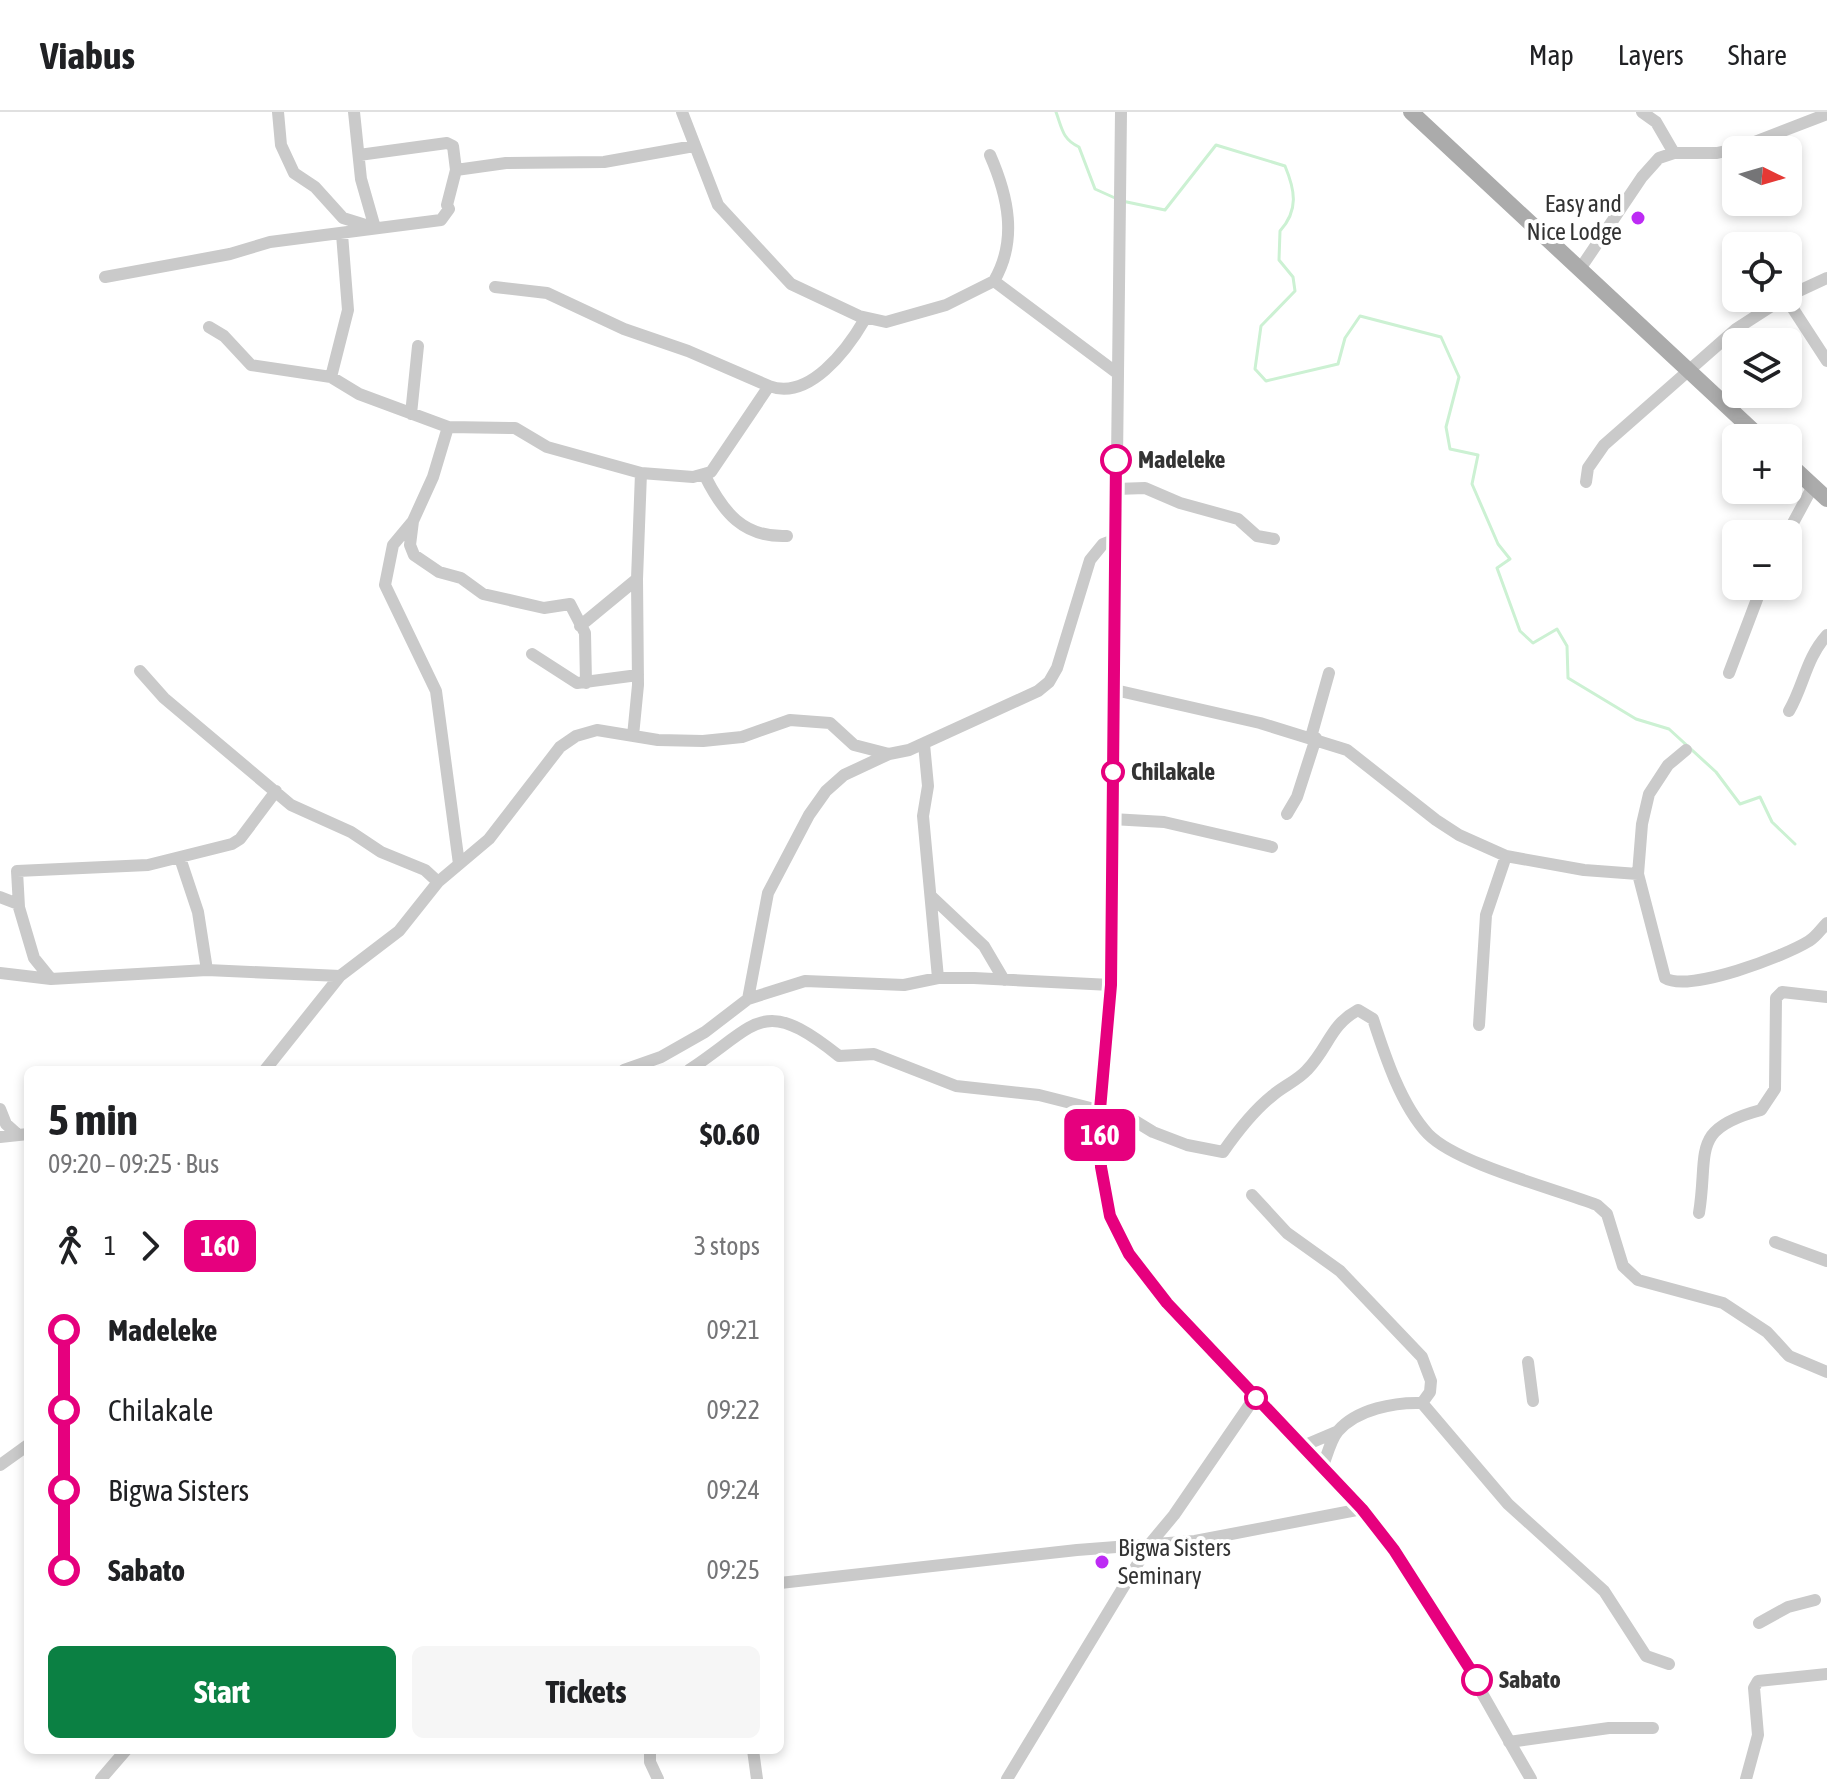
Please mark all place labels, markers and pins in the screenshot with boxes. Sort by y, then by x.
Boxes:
place label: Easy and Nice Lodge [1527,190,1622,245]
marker: Easy and Nice Lodge [1629,209,1647,227]
marker: Madeleke [1101,445,1131,475]
place label: Madeleke [1138,446,1226,473]
place label: Chilakale [1131,758,1215,785]
marker: Chilakale [1102,761,1124,783]
unlabelled marker [1245,1387,1267,1409]
place label: Bigwa Sisters Seminary [1118,1534,1231,1589]
marker: Bigwa Sisters Seminary [1093,1553,1111,1571]
marker: Sabato [1462,1665,1492,1695]
place label: Sabato [1499,1666,1561,1693]

